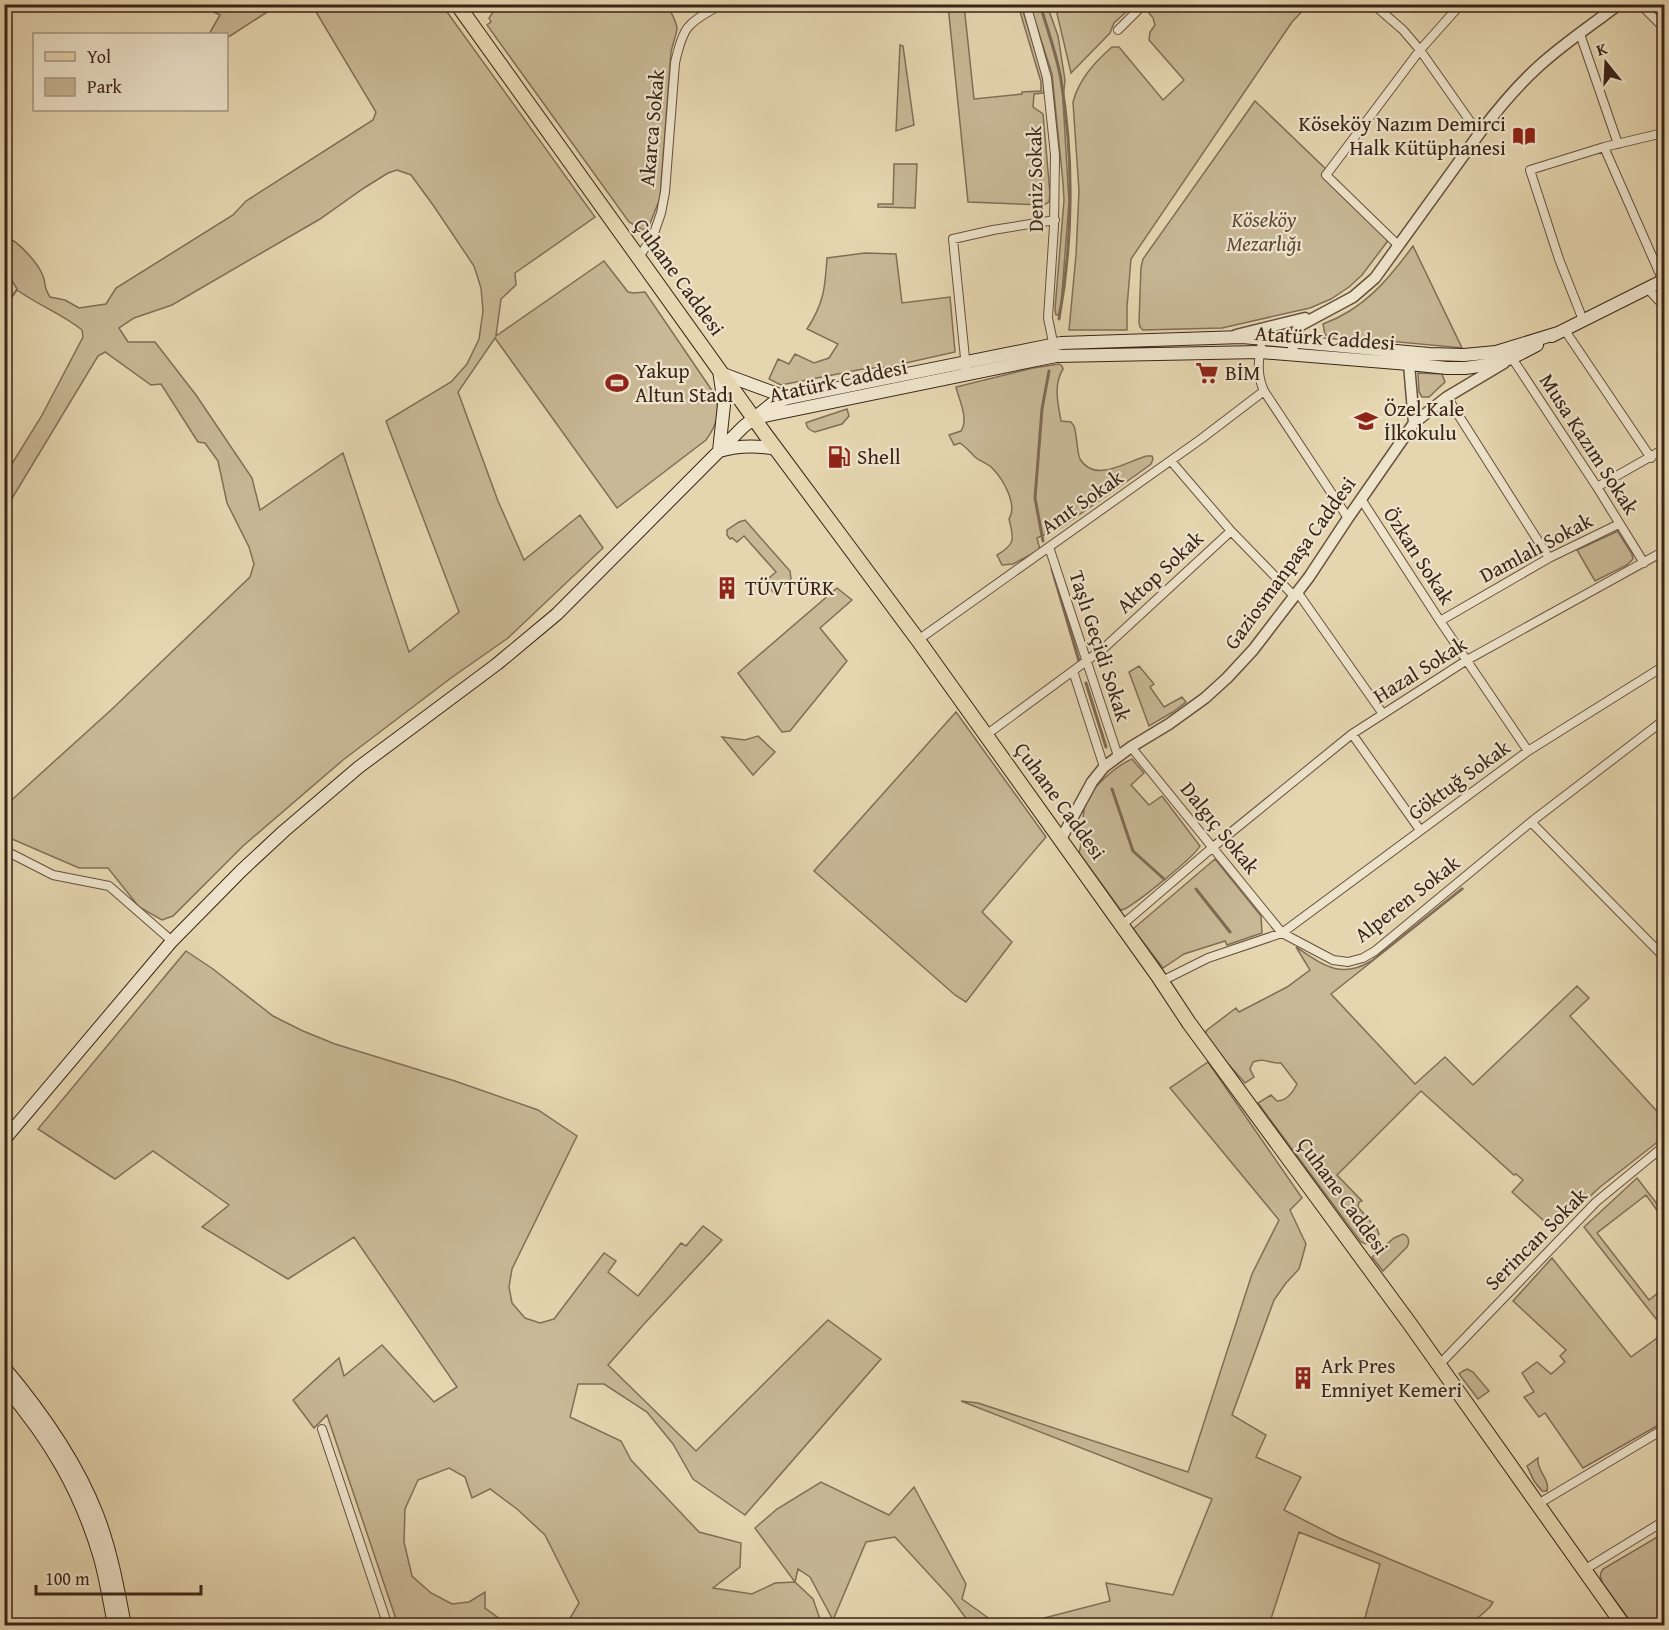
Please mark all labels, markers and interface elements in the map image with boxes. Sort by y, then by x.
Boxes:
legend [33,33,228,111]
north arrow [1576,33,1636,93]
text: K [1593,35,1611,62]
text: Yol [87,43,111,70]
street label: Akarca Sokak [631,68,672,188]
text: Park [87,73,123,100]
place label: Köseköy Nazım Demirci Halk Kütüphanesi [1298,108,1506,163]
library icon: Köseköy Nazım Demirci Halk Kütüphanesi [1511,123,1537,149]
street label: Deniz Sokak [1018,125,1051,232]
park label: Köseköy Mezarlığı [1226,204,1302,259]
street label: Çuhane Caddesi [626,212,733,342]
street label: Atatürk Caddesi [1254,317,1396,358]
street label: Atatürk Caddesi [766,351,910,410]
place label: Yakup Altun Stadı [635,355,734,410]
place label: BİM [1225,357,1261,388]
supermarket icon: BİM [1194,360,1220,386]
street label: Musa Kazım Sokak [1532,367,1647,521]
sports icon: Yakup Altun Stadı [604,370,630,396]
place label: Özel Kale İlkokulu [1384,393,1465,448]
school or university icon: Özel Kale İlkokulu [1353,408,1379,434]
place label: Shell [857,441,901,472]
fuel station icon: Shell [826,444,852,470]
street label: Anıt Sokak [1034,462,1130,541]
street label: Gaziosmanpaşa Caddesi [1216,470,1363,656]
street label: Özkan Sokak [1376,501,1463,611]
street label: Damlalı Sokak [1474,505,1598,590]
street label: Aktop Sokak [1109,523,1211,620]
street label: Taşlı Geçidi Sokak [1061,566,1140,726]
place label: TÜVTÜRK [745,572,835,603]
building icon: TÜVTÜRK [714,575,740,601]
street label: Hazal Sokak [1367,628,1473,711]
street label: Göktuğ Sokak [1401,732,1517,827]
street label: Çuhane Caddesi [1007,736,1114,866]
street label: Dalgıç Sokak [1173,775,1268,881]
street label: Alperen Sokak [1347,847,1466,950]
street label: Çuhane Caddesi [1290,1131,1397,1261]
street label: Serincan Sokak [1477,1180,1594,1297]
place label: Ark Pres Emniyet Kemeri [1321,1350,1462,1405]
building icon: Ark Pres Emniyet Kemeri [1290,1365,1316,1391]
scale bar [36,1558,201,1596]
text: 100 m [45,1565,90,1592]

